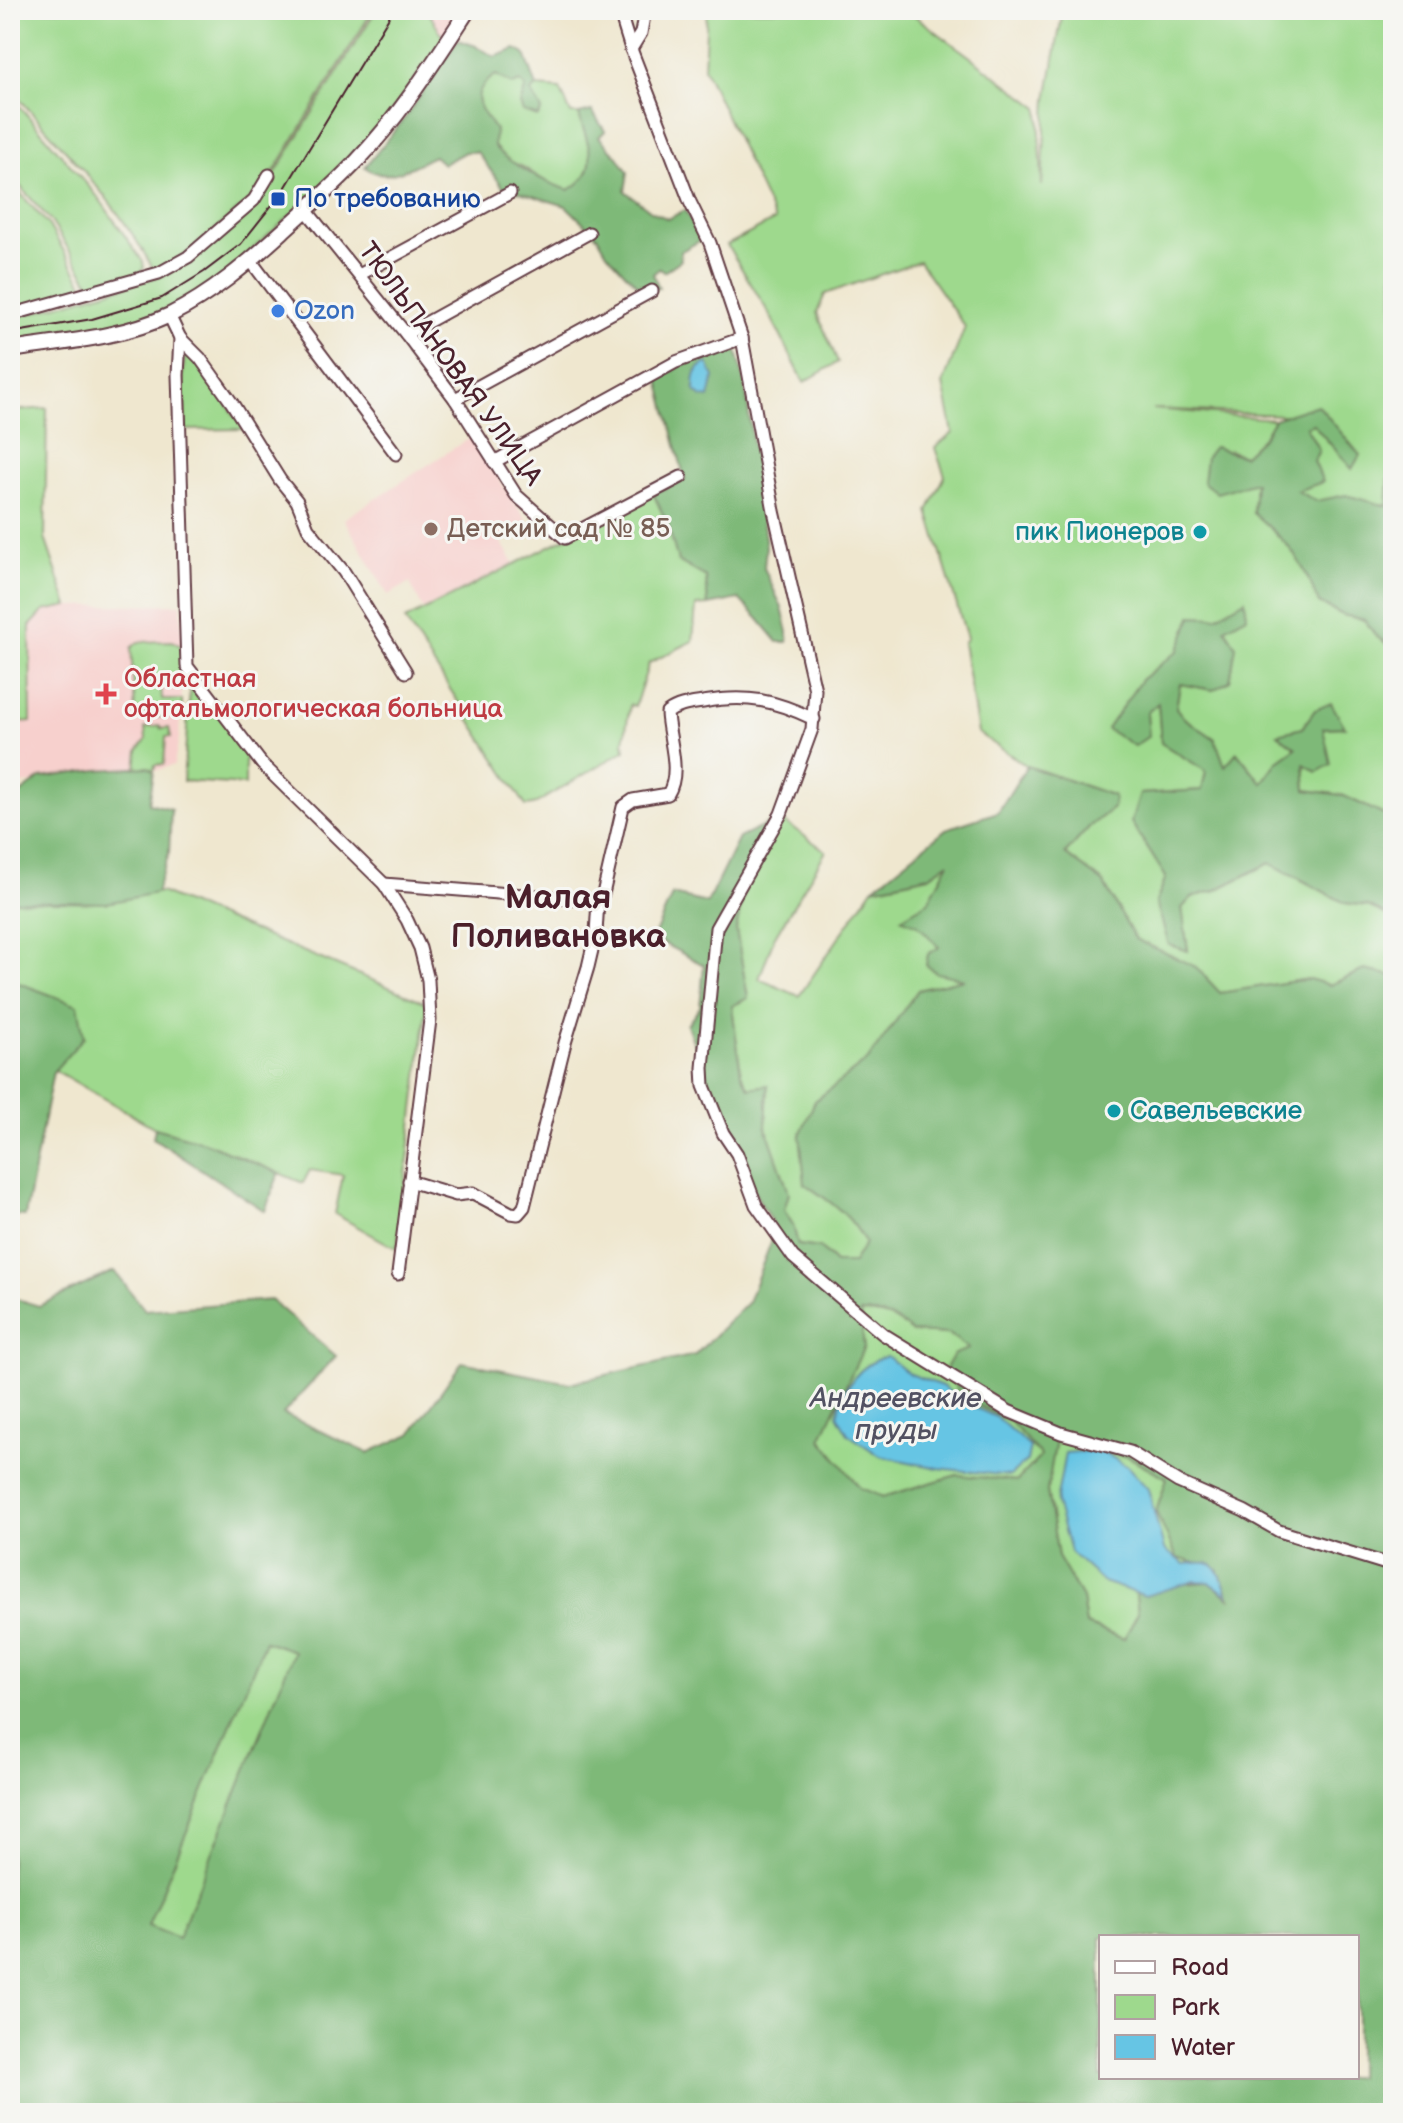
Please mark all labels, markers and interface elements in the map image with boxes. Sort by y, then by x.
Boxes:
place label: По требованию [294,184,481,215]
marker: По требованию [269,190,287,208]
street label: ТЮЛЬПАНОВАЯ УЛИЦА [351,236,549,492]
place label: Ozon [294,296,355,327]
marker: Ozon [269,302,287,320]
place label: Детский сад № 85 [447,514,670,545]
place label: пик Пионеров [1015,517,1184,548]
marker: Детский сад № 85 [422,520,440,538]
marker: пик Пионеров [1191,523,1209,541]
place label: Областная офтальмологическая больница [124,664,503,725]
marker: Областная офтальмологическая больница [95,683,117,705]
district label: Малая Поливановка [450,877,666,957]
place label: Савельевские [1130,1096,1302,1127]
marker: Савельевские [1105,1102,1123,1120]
water label: Андреевские пруды [808,1382,982,1447]
legend [1099,1935,1359,2079]
text: Road [1171,1953,1229,1982]
text: Park [1171,1993,1219,2022]
text: Water [1171,2033,1235,2062]

